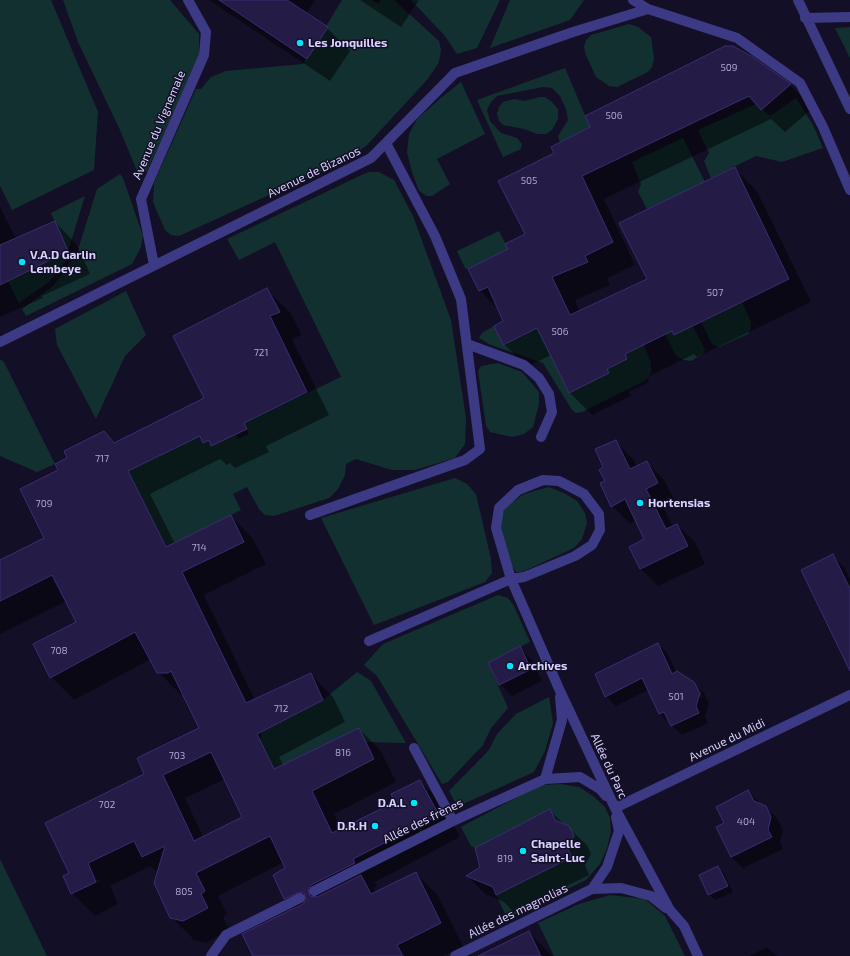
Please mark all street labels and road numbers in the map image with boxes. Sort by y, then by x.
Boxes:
street label: Avenue du Vignemale [130,68,188,182]
street label: Avenue de Bizanos [265,143,363,201]
street label: Avenue du Midi [687,715,767,765]
street label: Allée du Parc [588,731,630,801]
street label: Allée des frènes [381,795,465,847]
street label: Allée des magnolias [466,881,570,941]

